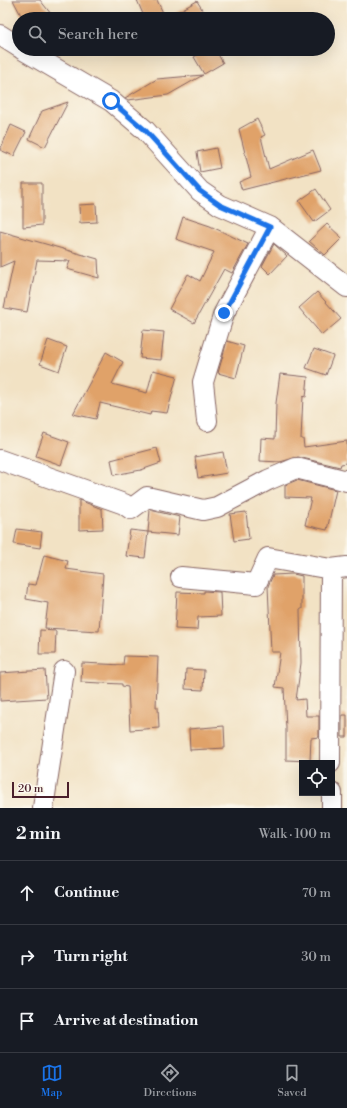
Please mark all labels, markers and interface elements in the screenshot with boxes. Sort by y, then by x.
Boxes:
search box [12,12,335,56]
icon: search [26,23,48,45]
text: Search here [58,25,138,44]
route start [102,92,120,110]
route end [215,304,233,322]
map controls [299,760,335,796]
button: locate [299,760,335,796]
scale bar [12,780,69,799]
text: 20 m [18,782,43,796]
text: 2 min [16,823,61,845]
text: Walk · 100 m [259,826,331,842]
icon: ahead [16,882,38,904]
text: Continue [54,883,119,902]
text: 70 m [302,885,331,901]
icon: right [16,946,38,968]
text: Turn right [54,947,128,966]
text: 30 m [301,949,331,965]
icon: arrive [16,1010,38,1032]
text: Arrive at destination [54,1011,198,1030]
tab: Map [41,1062,63,1100]
tab: Directions [144,1062,197,1100]
tab: Saved [278,1062,306,1100]

